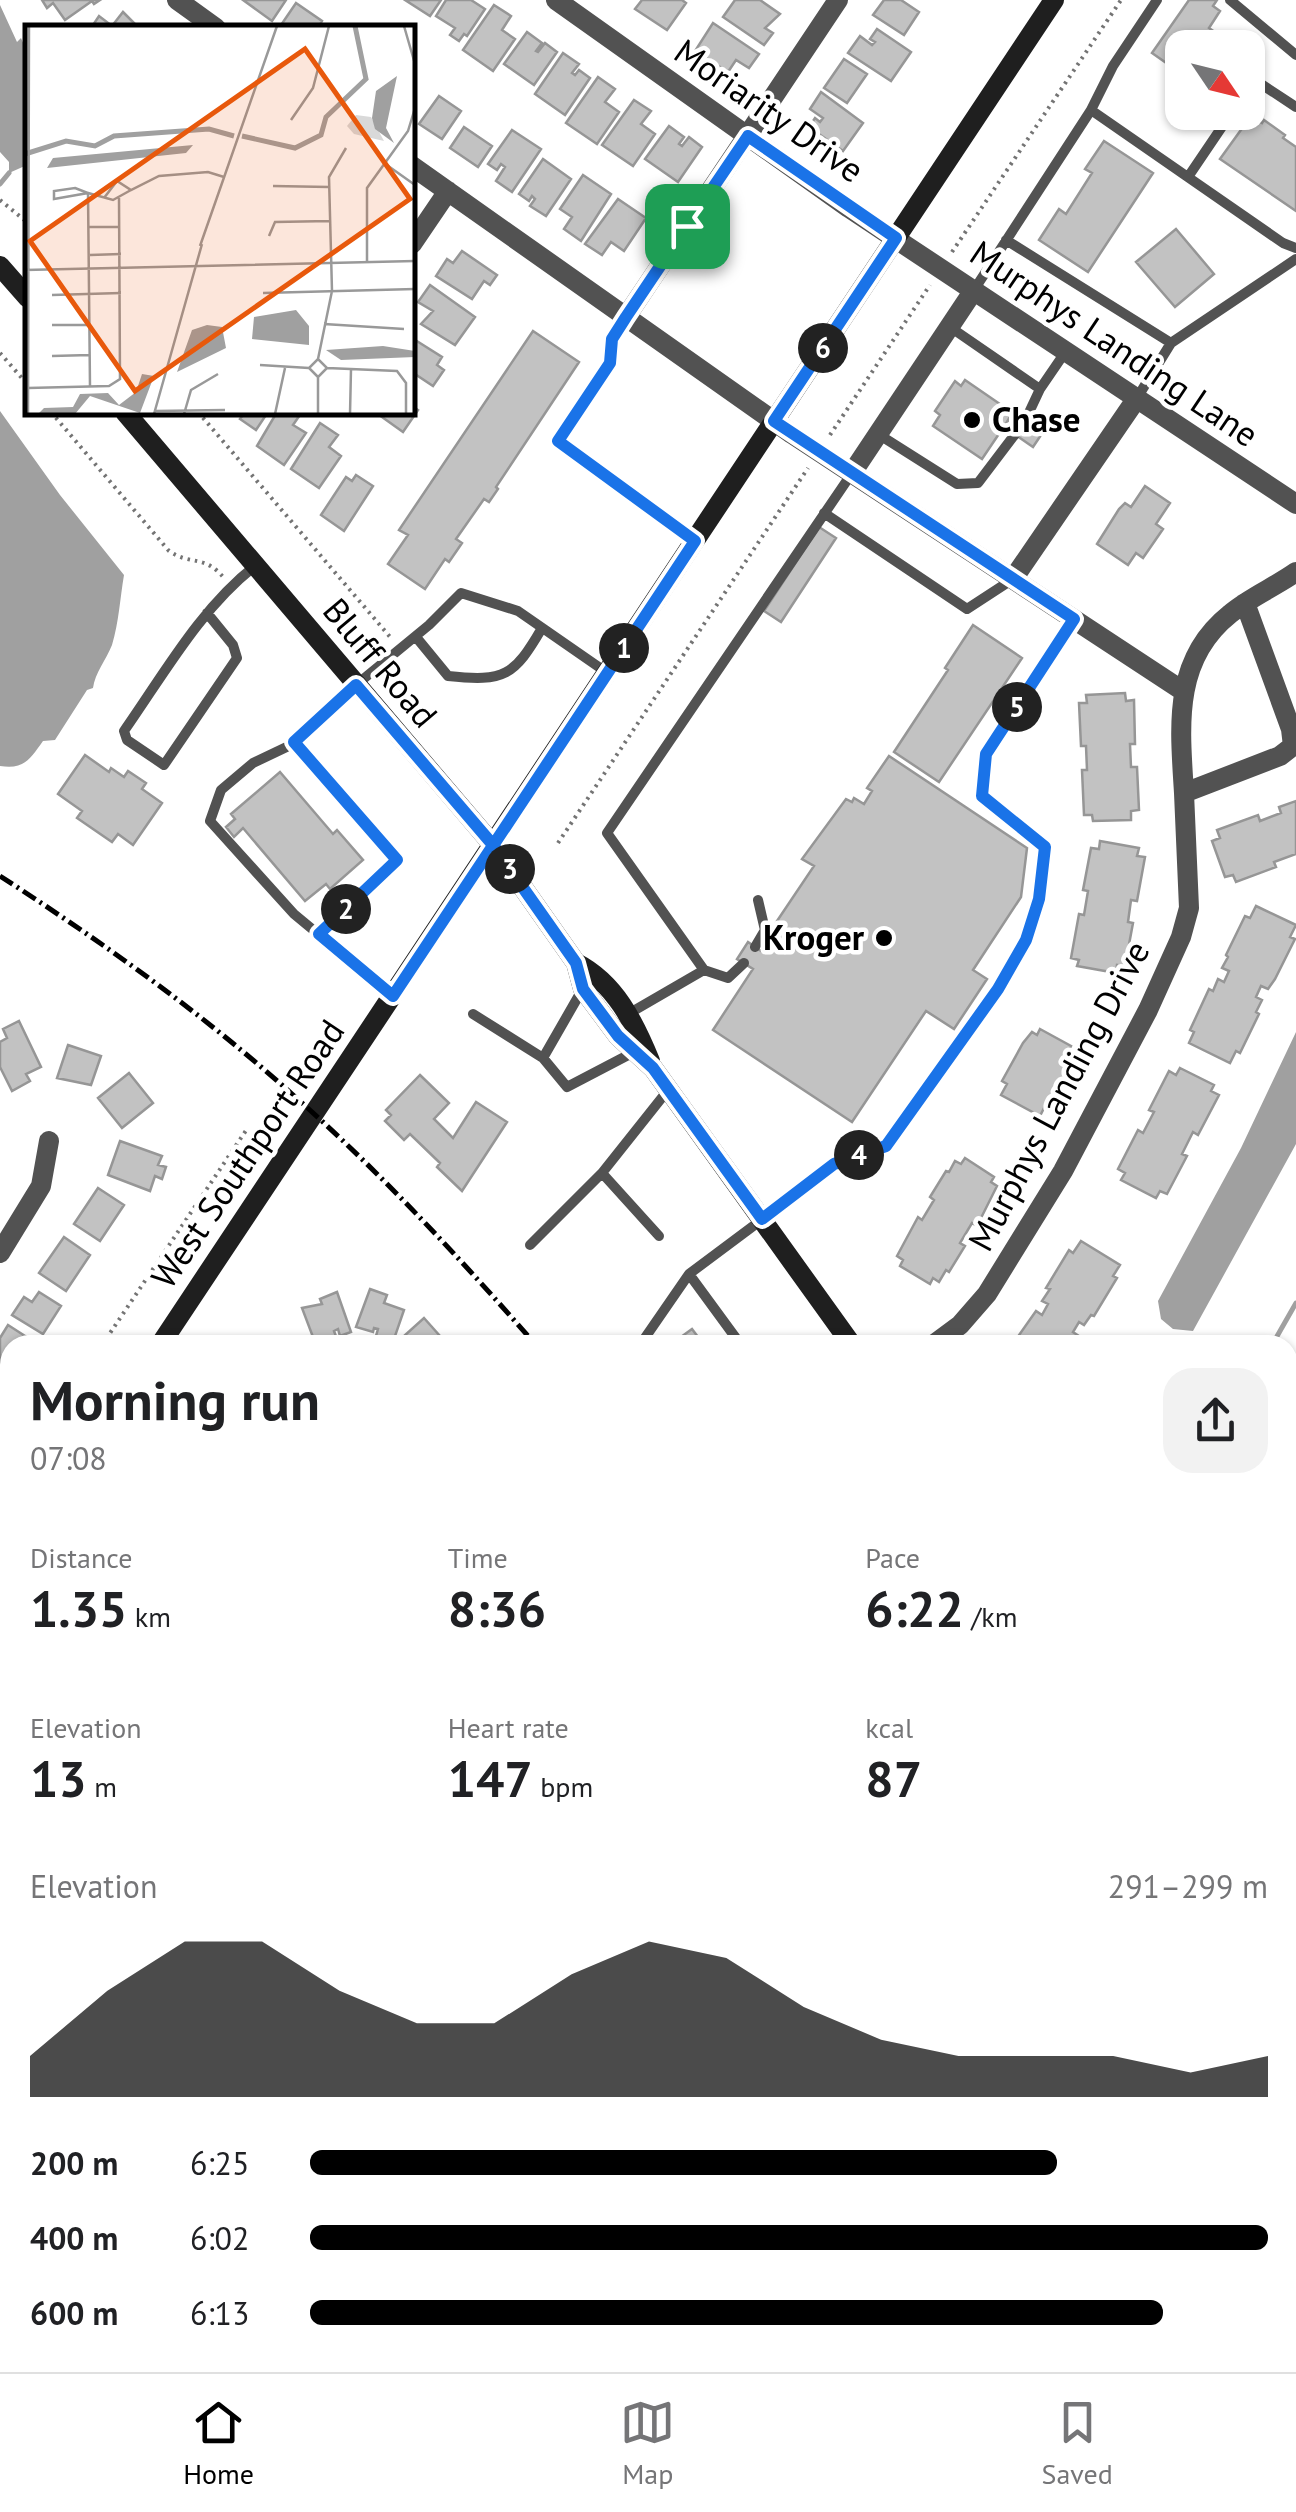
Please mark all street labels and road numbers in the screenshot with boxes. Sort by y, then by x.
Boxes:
street label: Moriarity Drive [666,28,873,192]
street label: Murphys Landing Lane [962,230,1268,457]
street label: Bluff Road [313,588,448,737]
street label: Murphys Landing Drive [957,933,1159,1259]
street label: West Southport Road [140,1010,354,1297]

